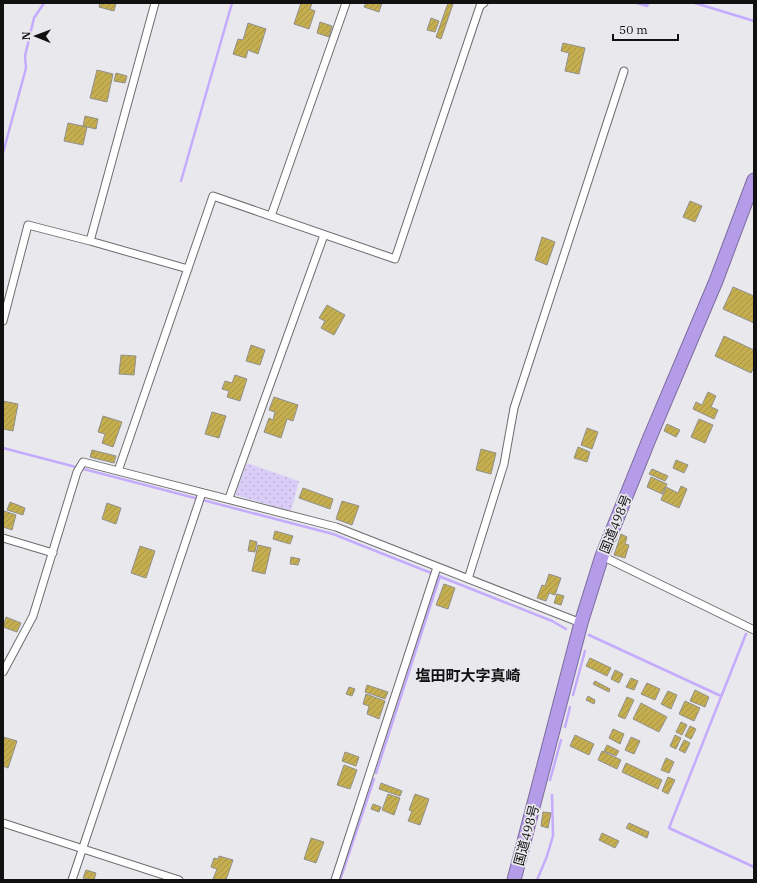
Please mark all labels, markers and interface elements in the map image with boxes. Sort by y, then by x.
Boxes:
north arrow [16,16,56,56]
scale bar [613,16,678,42]
text: 50 m [619,22,648,37]
text: N [19,31,33,40]
street label: 国道498号 [596,492,635,556]
district label: 塩田町大字真崎 [415,666,521,685]
street label: 国道498号 [510,803,543,867]

